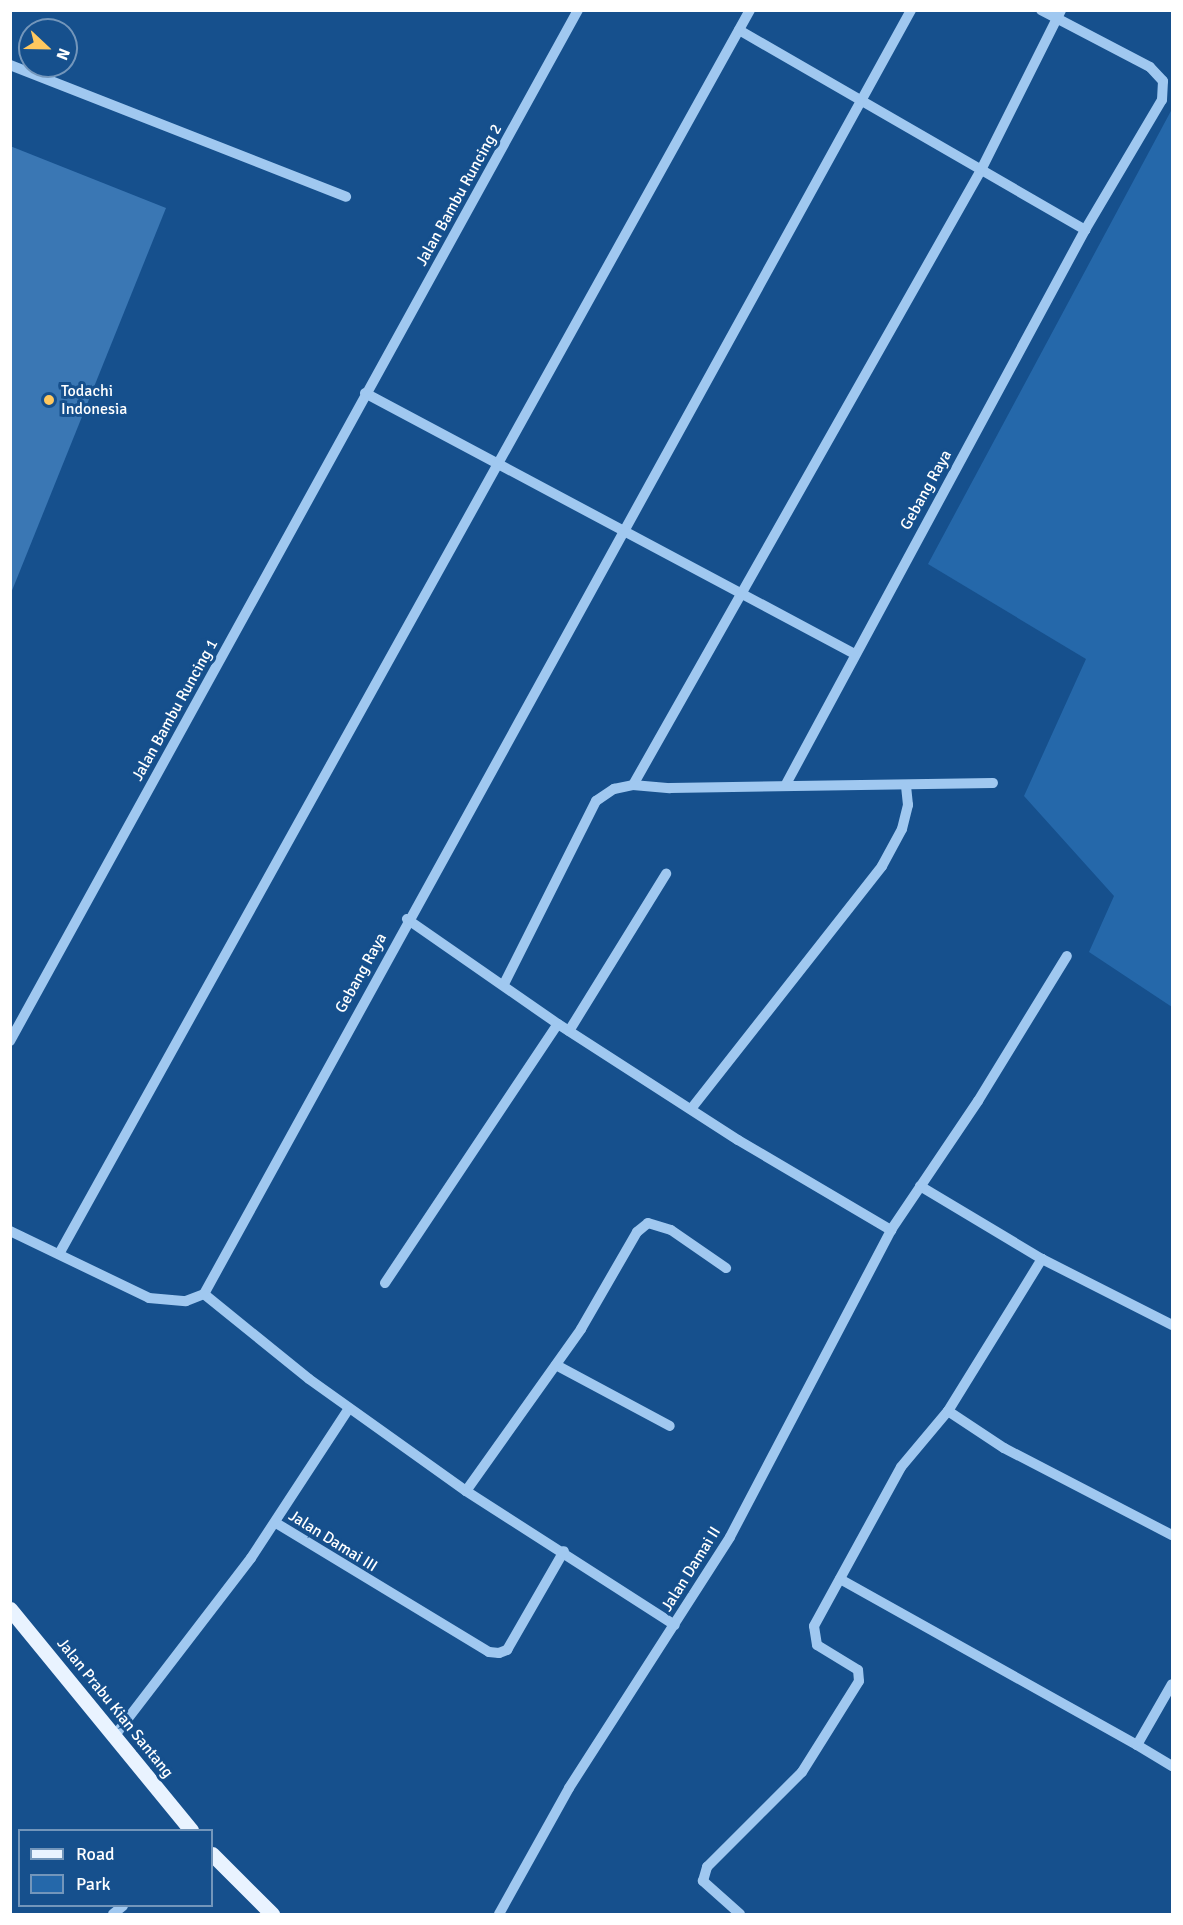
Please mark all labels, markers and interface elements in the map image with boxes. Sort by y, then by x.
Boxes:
north arrow [18,18,78,78]
text: N [51,45,74,63]
street label: Jalan Bambu Runcing 2 [412,121,506,269]
place label: Todachi Indonesia [61,381,127,419]
marker: Todachi Indonesia [42,393,56,407]
street label: Gebang Raya [896,447,956,533]
street label: Jalan Bambu Runcing 1 [128,636,222,784]
street label: Gebang Raya [331,930,391,1016]
street label: Jalan Damai III [285,1506,381,1576]
street label: Jalan Damai II [657,1523,725,1615]
street label: Jalan Prabu Kian Santang [53,1634,177,1782]
legend [18,1829,213,1907]
text: Road [76,1843,115,1865]
text: Park [76,1873,111,1895]

